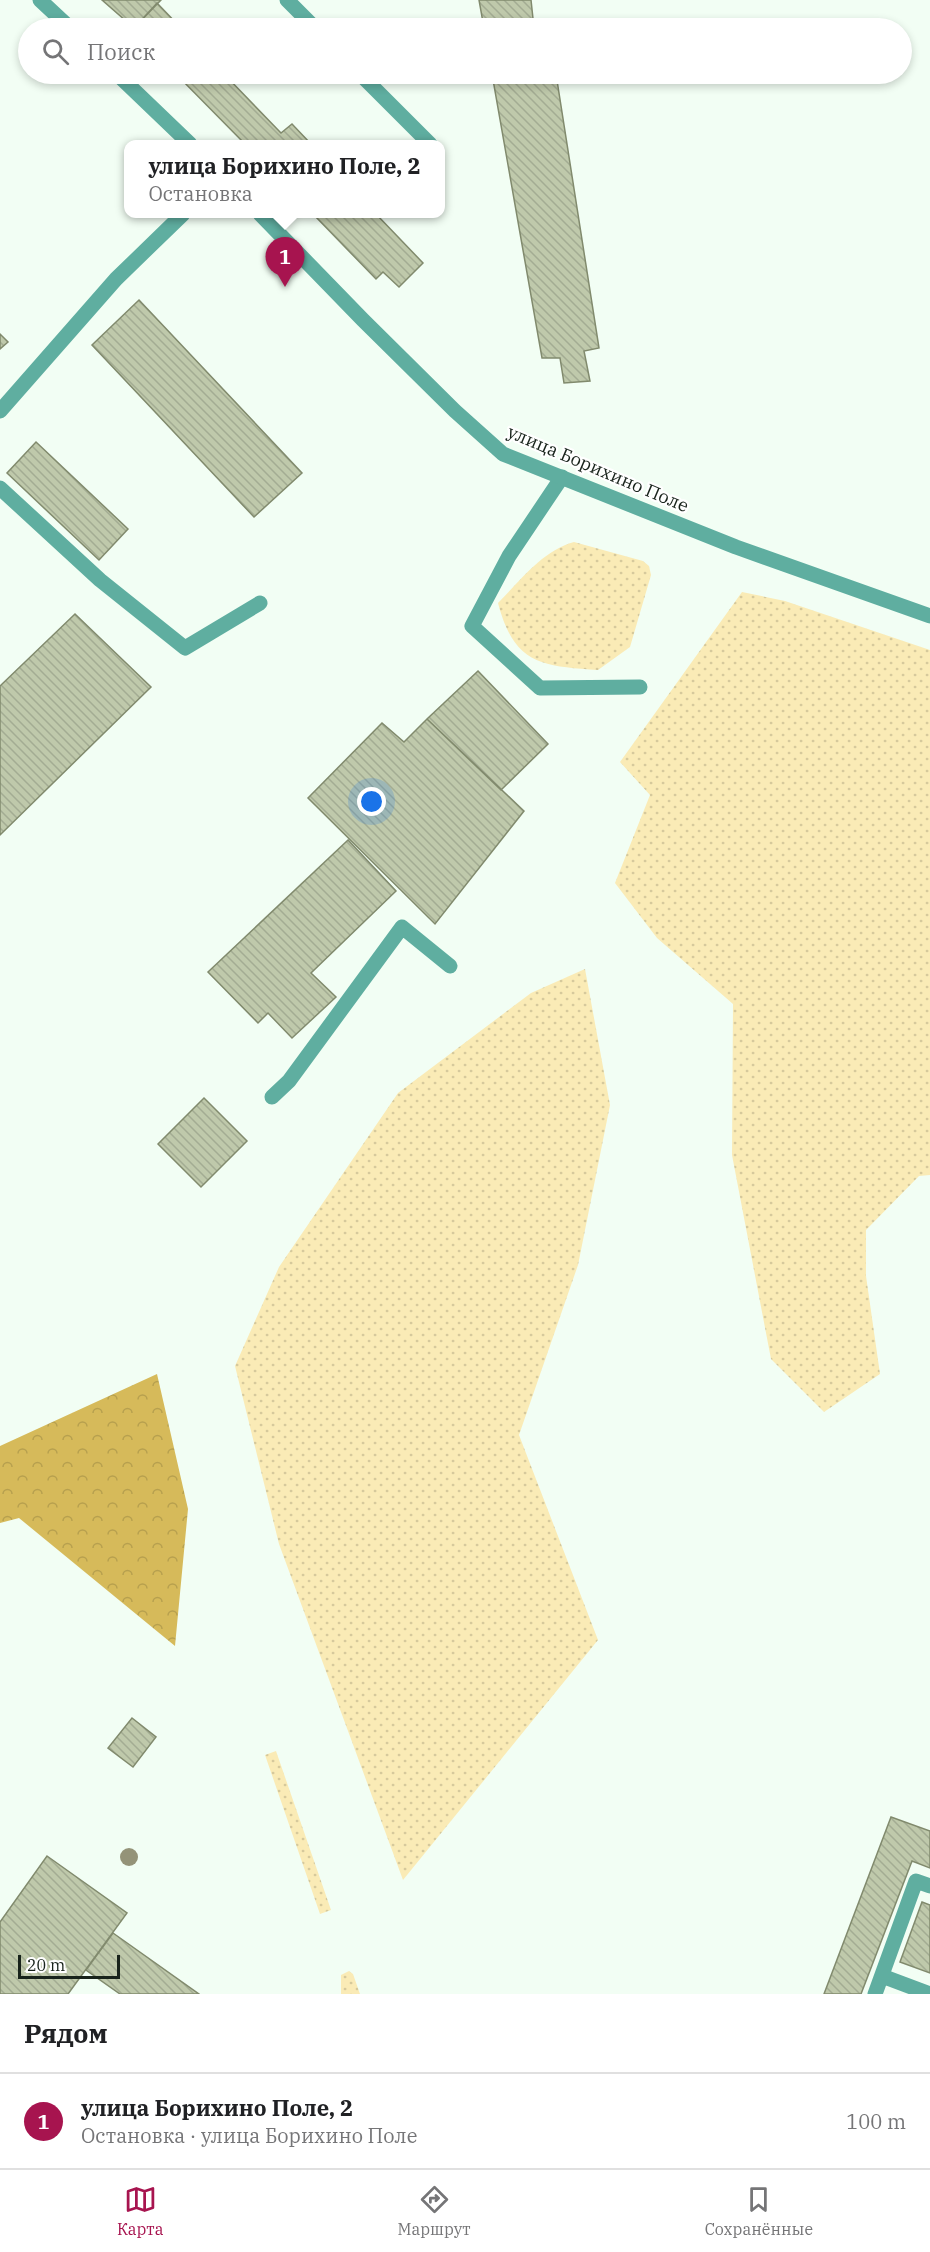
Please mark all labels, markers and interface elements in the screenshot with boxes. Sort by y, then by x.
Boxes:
search box [18,18,912,84]
icon: search [39,35,72,68]
text: Поиск [87,37,155,66]
popup [124,140,445,218]
text: улица Борихино Поле, 2 [148,151,421,180]
text: Остановка [148,180,253,207]
pin: 1 [266,238,304,287]
street label: улица Борихино Поле [504,420,692,517]
your location [357,787,386,816]
scale bar [18,1952,120,1980]
text: 20 m [27,1955,65,1975]
text: Рядом [24,2016,108,2050]
text: улица Борихино Поле, 2 [81,2093,353,2122]
text: 1 [38,2108,50,2135]
text: 100 m [846,2108,906,2135]
text: Остановка · улица Борихино Поле [81,2122,417,2149]
tab: Карта [117,2183,163,2239]
tab: Маршрут [397,2183,471,2239]
tab: Сохранённые [705,2183,813,2239]

